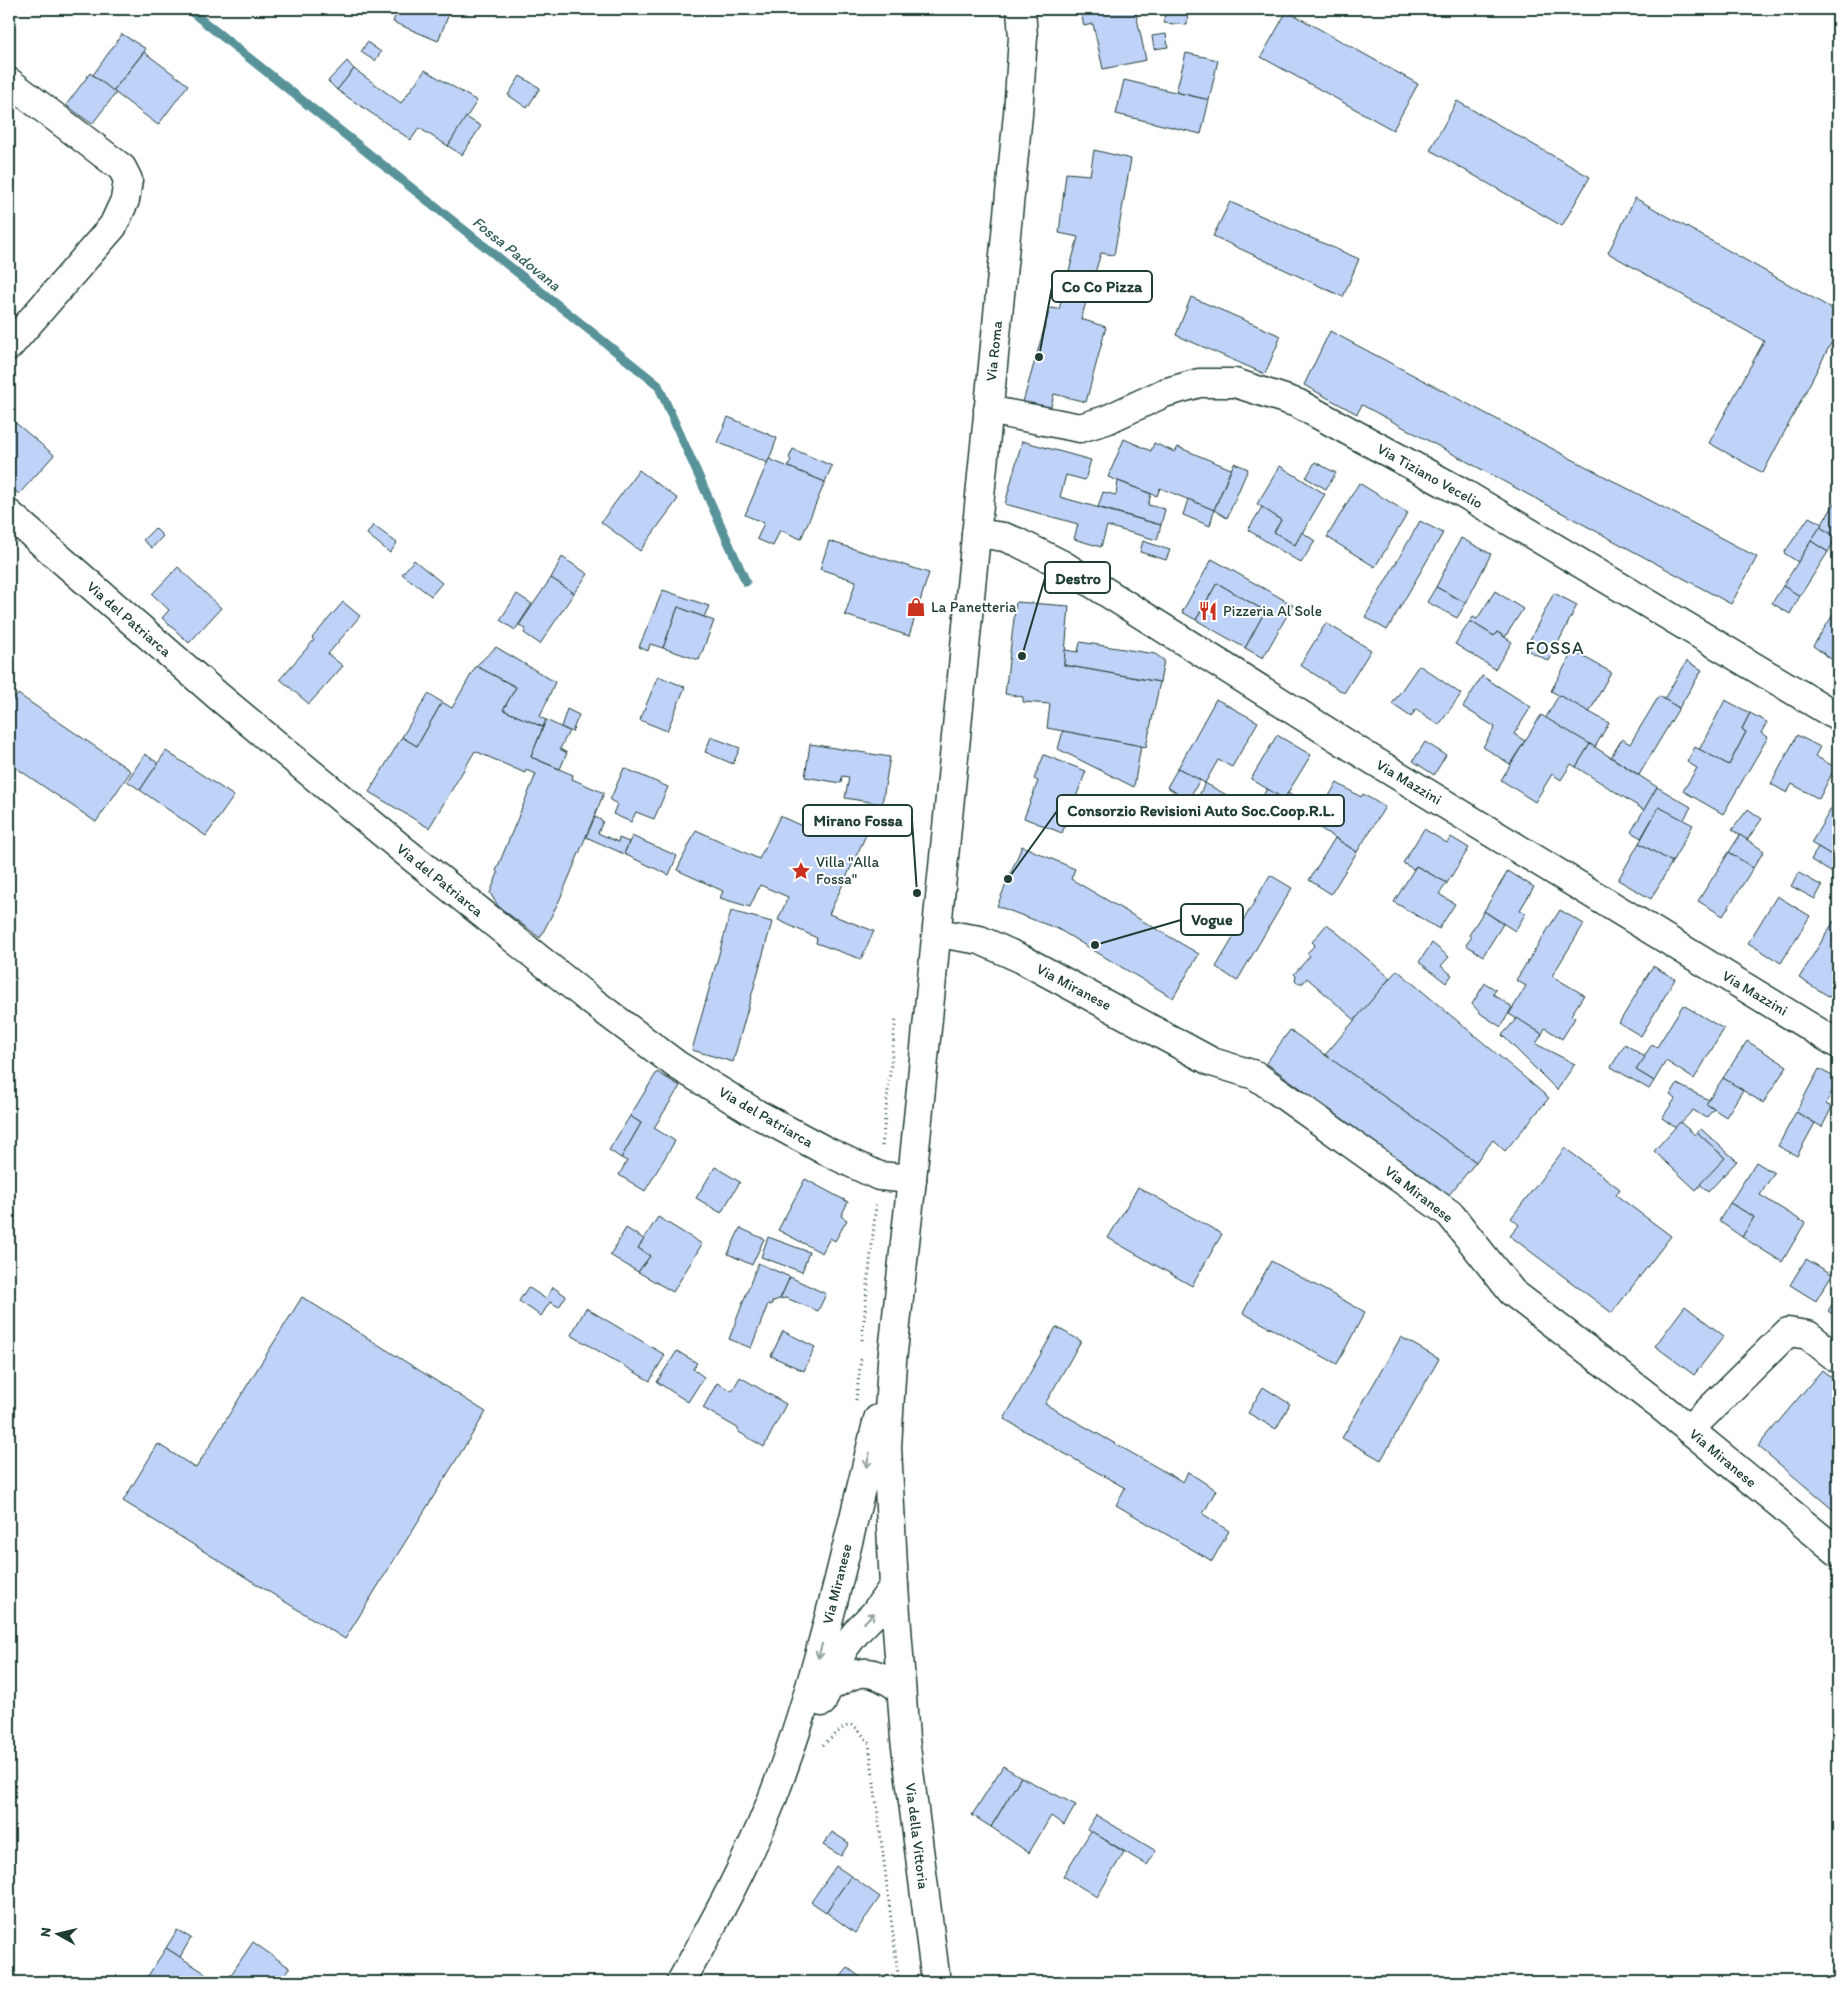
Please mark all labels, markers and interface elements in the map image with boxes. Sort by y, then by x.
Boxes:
water label: Fossa Padovana [469,212,565,295]
callout: Co Co Pizza [1052,271,1152,302]
text: Co Co Pizza [1062,277,1143,296]
street label: Via Roma [982,320,1006,382]
street label: Via Tiziano Vecelio [1374,439,1486,513]
callout: Destro [1045,562,1110,593]
text: Destro [1055,569,1101,588]
street label: Via del Patriarca [83,577,175,661]
shop icon: La Panetteria [905,596,927,618]
place label: La Panetteria [931,598,1017,616]
restaurant icon: Pizzeria Al Sole [1197,600,1219,622]
place label: Pizzeria Al Sole [1223,602,1322,620]
district label: FOSSA [1526,637,1584,659]
street label: Via Mazzini [1373,755,1445,809]
callout: Consorzio Revisioni Auto Soc.Coop.R.L. [1057,795,1344,826]
text: Consorzio Revisioni Auto Soc.Coop.R.L. [1067,801,1335,821]
callout: Mirano Fossa [803,805,912,836]
text: Mirano Fossa [813,811,903,830]
street label: Via del Patriarca [393,840,487,921]
place label: Villa "Alla Fossa" [816,853,879,888]
place icon: Villa "Alla Fossa" [790,860,812,882]
callout: Vogue [1181,904,1243,935]
text: Vogue [1191,910,1233,930]
street label: Via Miranese [1033,960,1115,1014]
street label: Via Mazzini [1719,966,1791,1020]
street label: Via del Patriarca [716,1083,817,1151]
street label: Via Miranese [1381,1162,1457,1226]
street label: Via Miranese [1686,1425,1760,1491]
one-way arrow [862,1451,872,1467]
street label: Via Miranese [818,1542,856,1626]
one-way arrow [863,1613,875,1625]
one-way arrow [814,1643,824,1659]
street label: Via della Vittoria [902,1782,933,1891]
north arrow [32,1908,82,1958]
text: N [37,1926,55,1938]

